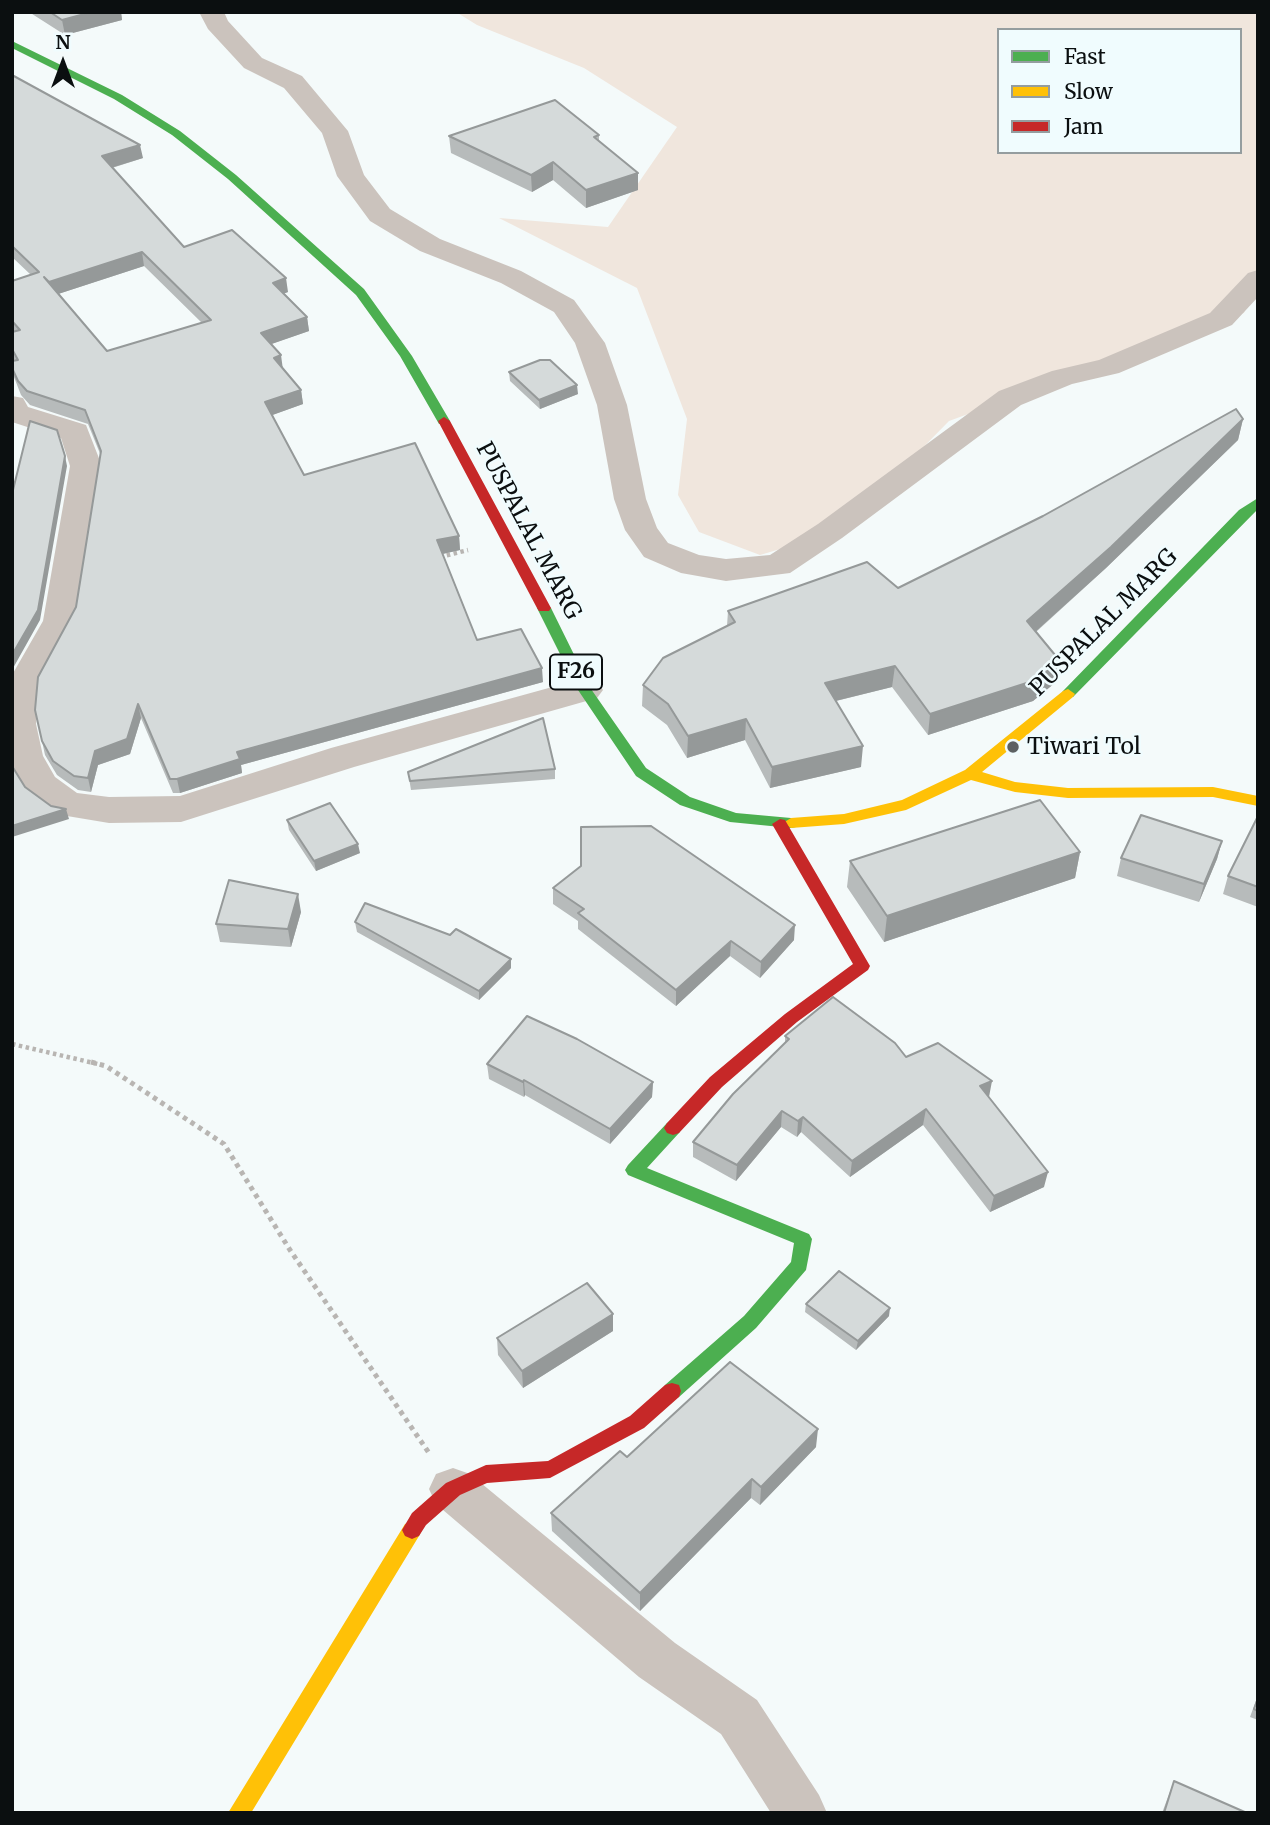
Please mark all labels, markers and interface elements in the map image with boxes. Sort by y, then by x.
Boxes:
north arrow [28,28,98,98]
legend [997,28,1242,154]
text: N [55,30,71,54]
text: Fast [1064,43,1106,70]
text: Slow [1064,78,1113,105]
text: Jam [1064,113,1103,140]
street label: PUSPALAL MARG [470,438,586,624]
street label: PUSPALAL MARG [1025,544,1183,702]
road number: F26 [550,654,602,690]
place label: Tiwari Tol [1027,733,1141,761]
marker: Tiwari Tol [1005,739,1021,755]

